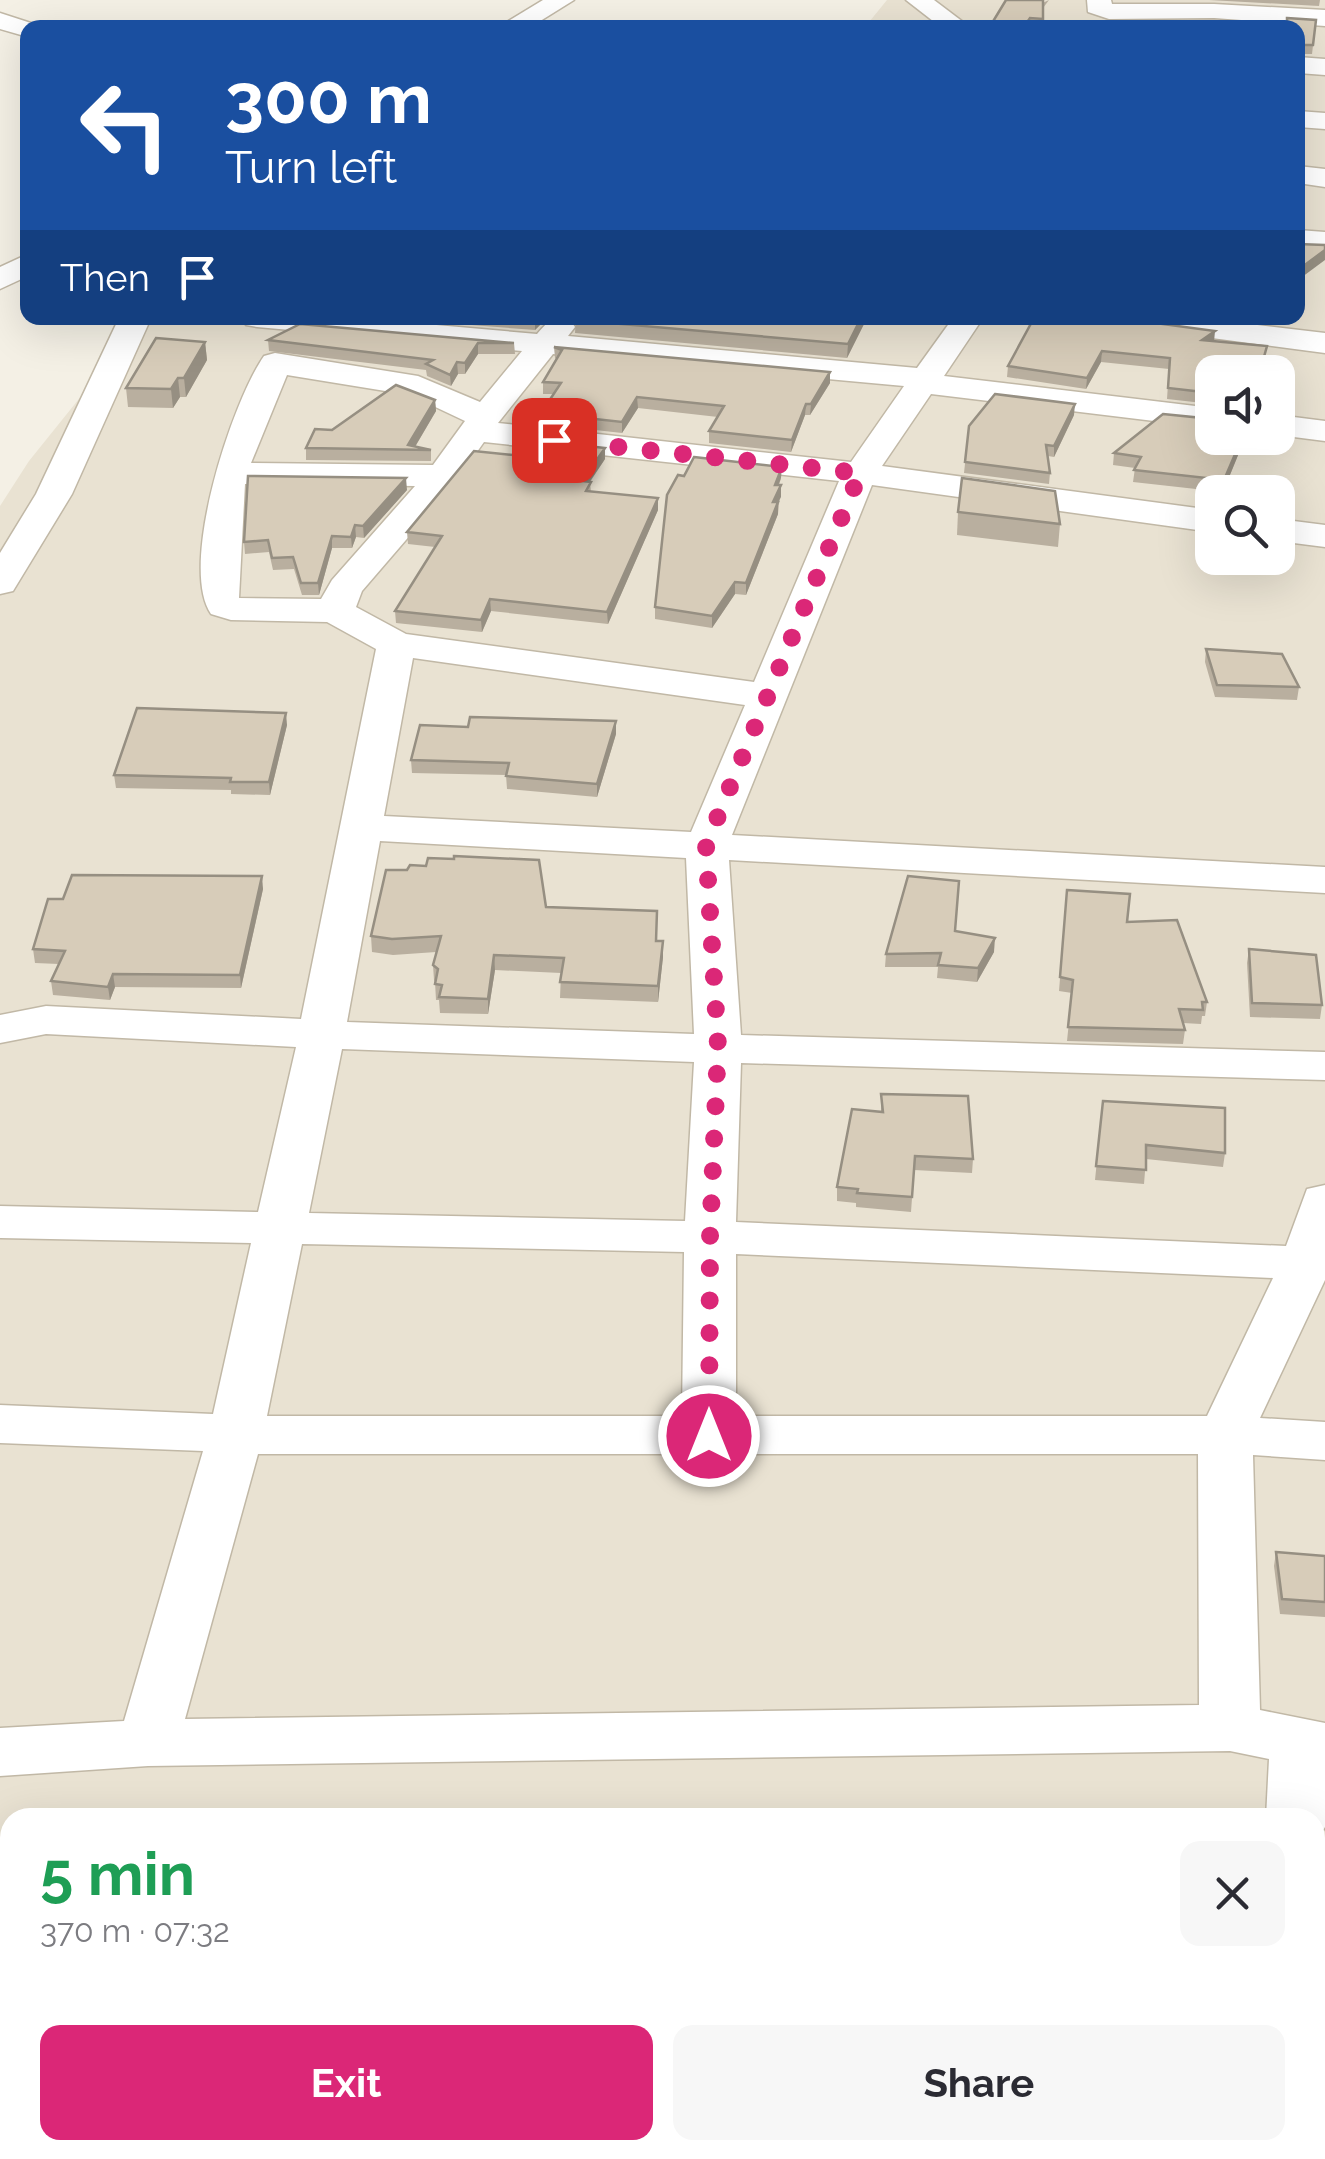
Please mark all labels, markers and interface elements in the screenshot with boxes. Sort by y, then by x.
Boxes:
text: 300 m [225,57,432,139]
icon: left [60,60,190,190]
text: Turn left [225,141,397,194]
icon: arrive [170,250,225,305]
text: Then [60,255,150,300]
map controls [1195,355,1295,575]
button: sound [1195,355,1295,455]
pin [512,398,597,483]
icon: arrive [527,413,582,468]
button: search [1195,475,1295,575]
position arrow [657,1384,761,1488]
text: 5 min [40,1839,195,1909]
button: close [1180,1841,1285,1946]
text: 370 m · 07:32 [40,1912,230,1949]
button: Exit [40,2025,653,2140]
button: Share [673,2025,1285,2140]

